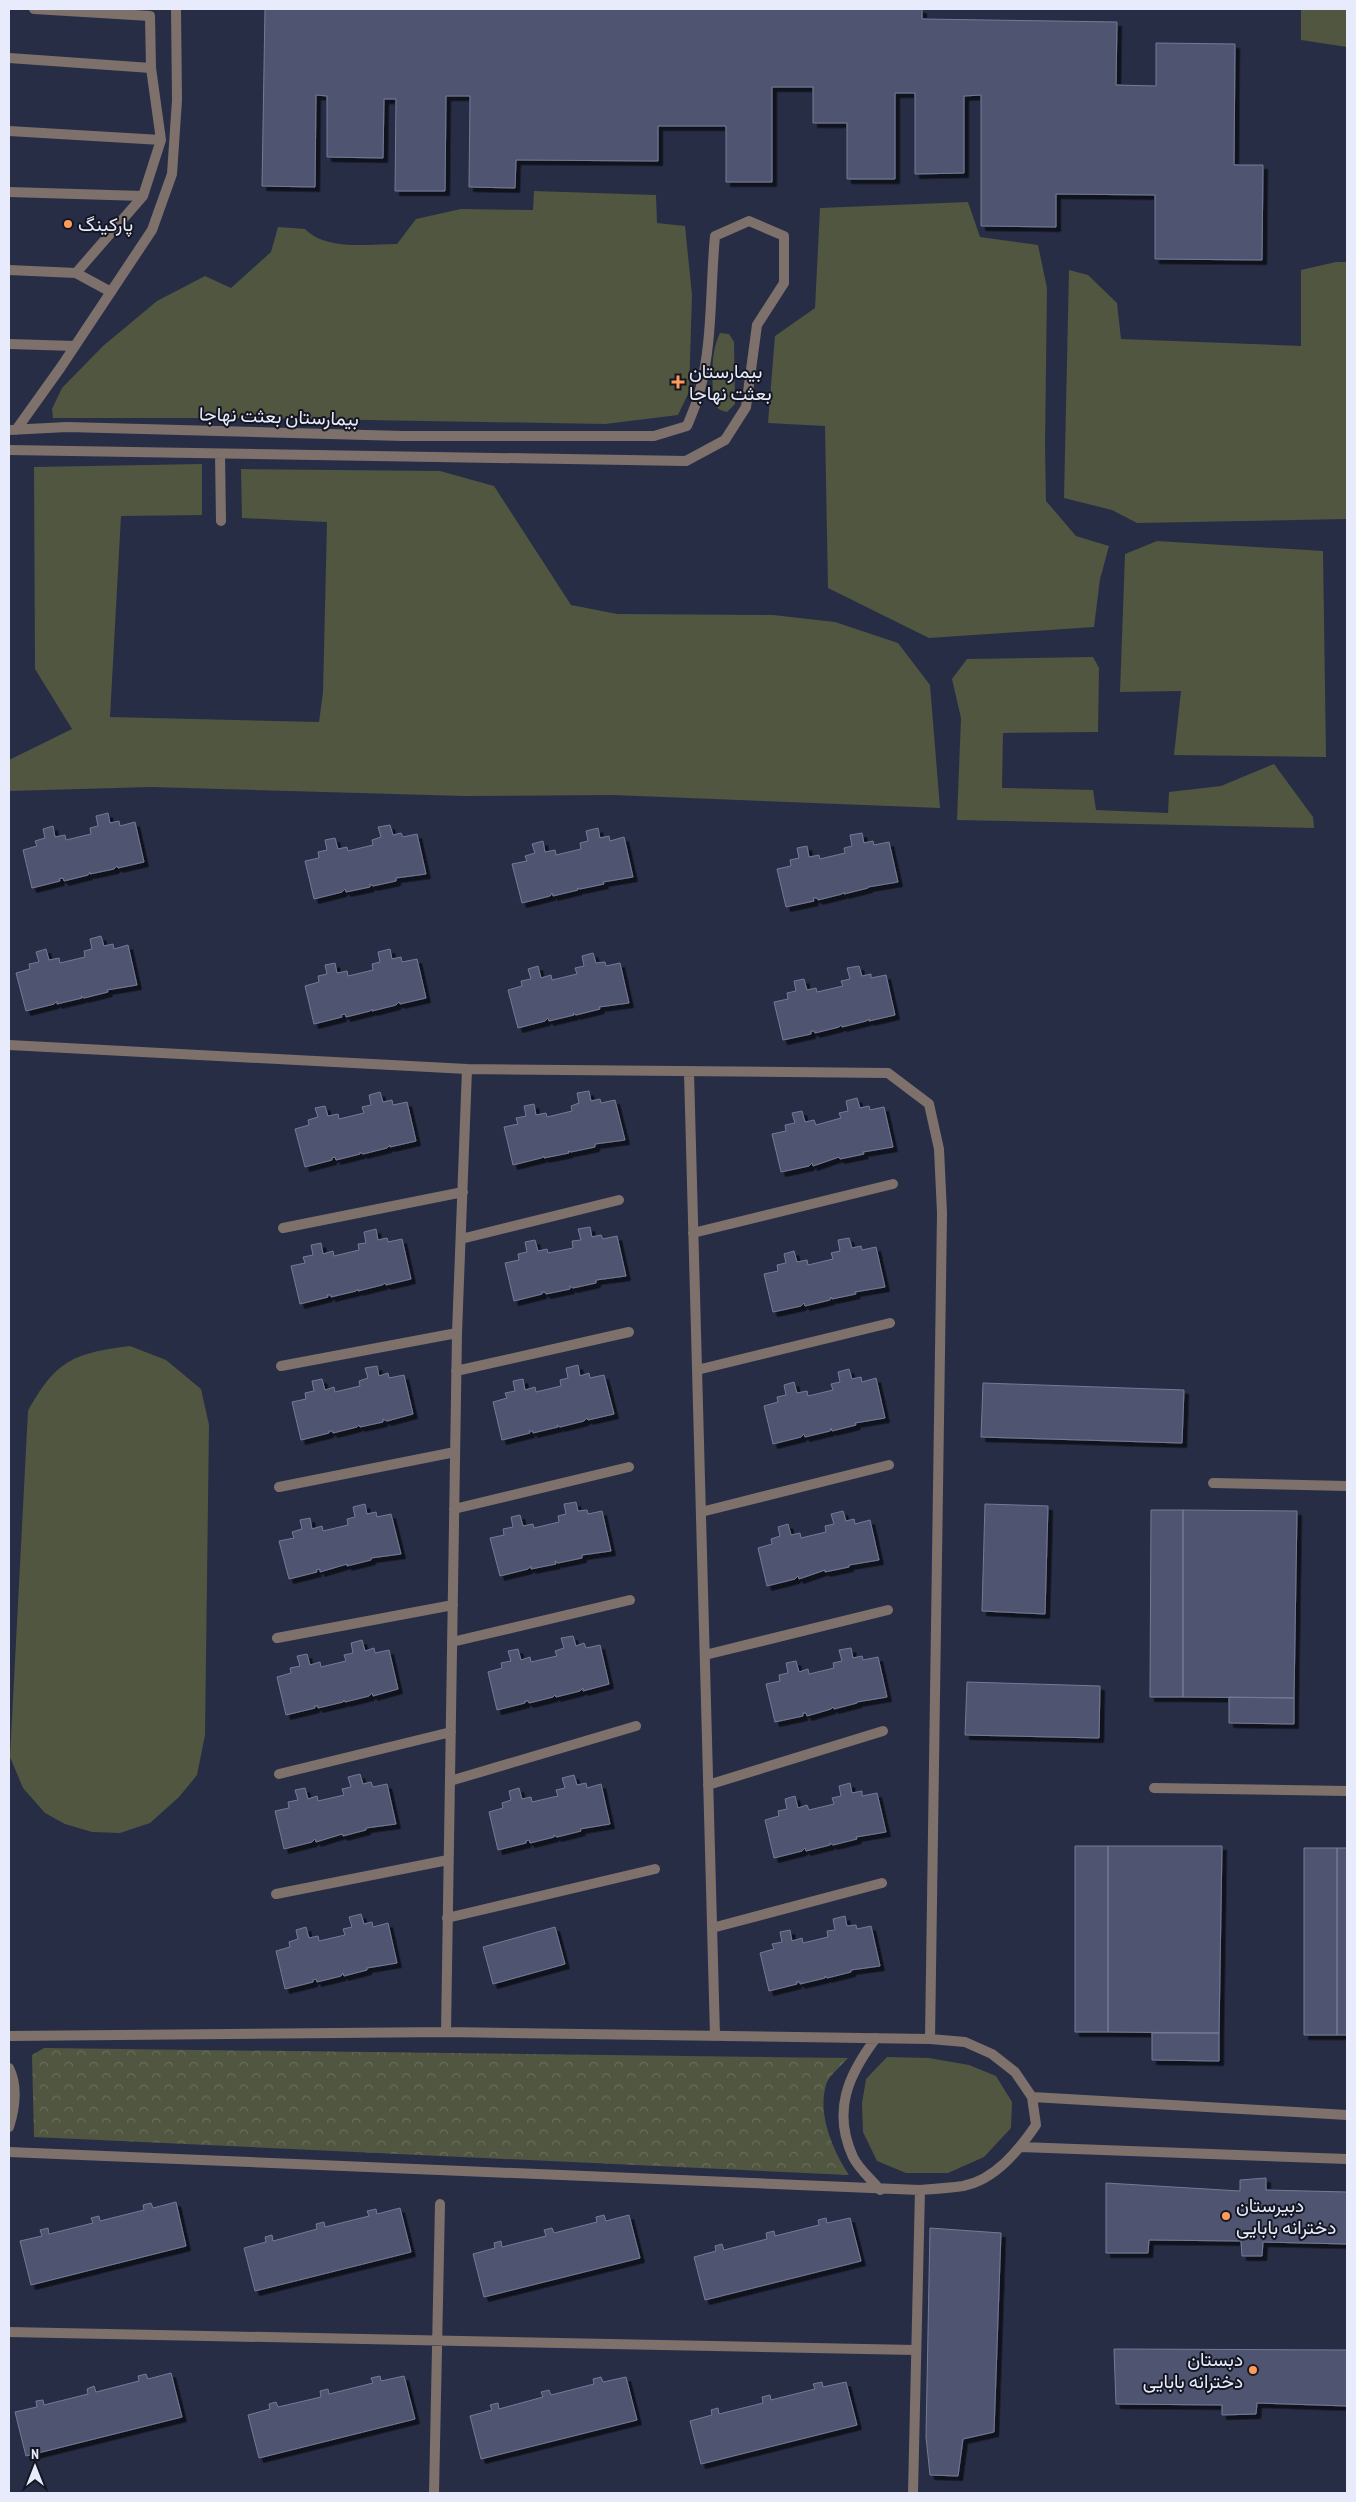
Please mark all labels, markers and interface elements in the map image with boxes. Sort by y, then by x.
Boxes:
place label: پارکینگ [78,212,133,238]
marker: پارکینگ [62,218,74,230]
place label: بیمارستان بعثت نهاجا [689,359,772,405]
marker: بیمارستان بعثت نهاجا [671,375,685,389]
street label: بیمارستان بعثت نهاجا [199,401,359,431]
place label: دبیرستان دخترانه بابایی [1236,2193,1336,2239]
marker: دبیرستان دخترانه بابایی [1220,2210,1232,2222]
place label: دبستان دخترانه بابایی [1143,2347,1243,2393]
marker: دبستان دخترانه بابایی [1247,2364,1259,2376]
north arrow [10,2442,60,2492]
text: N [31,2445,39,2463]

